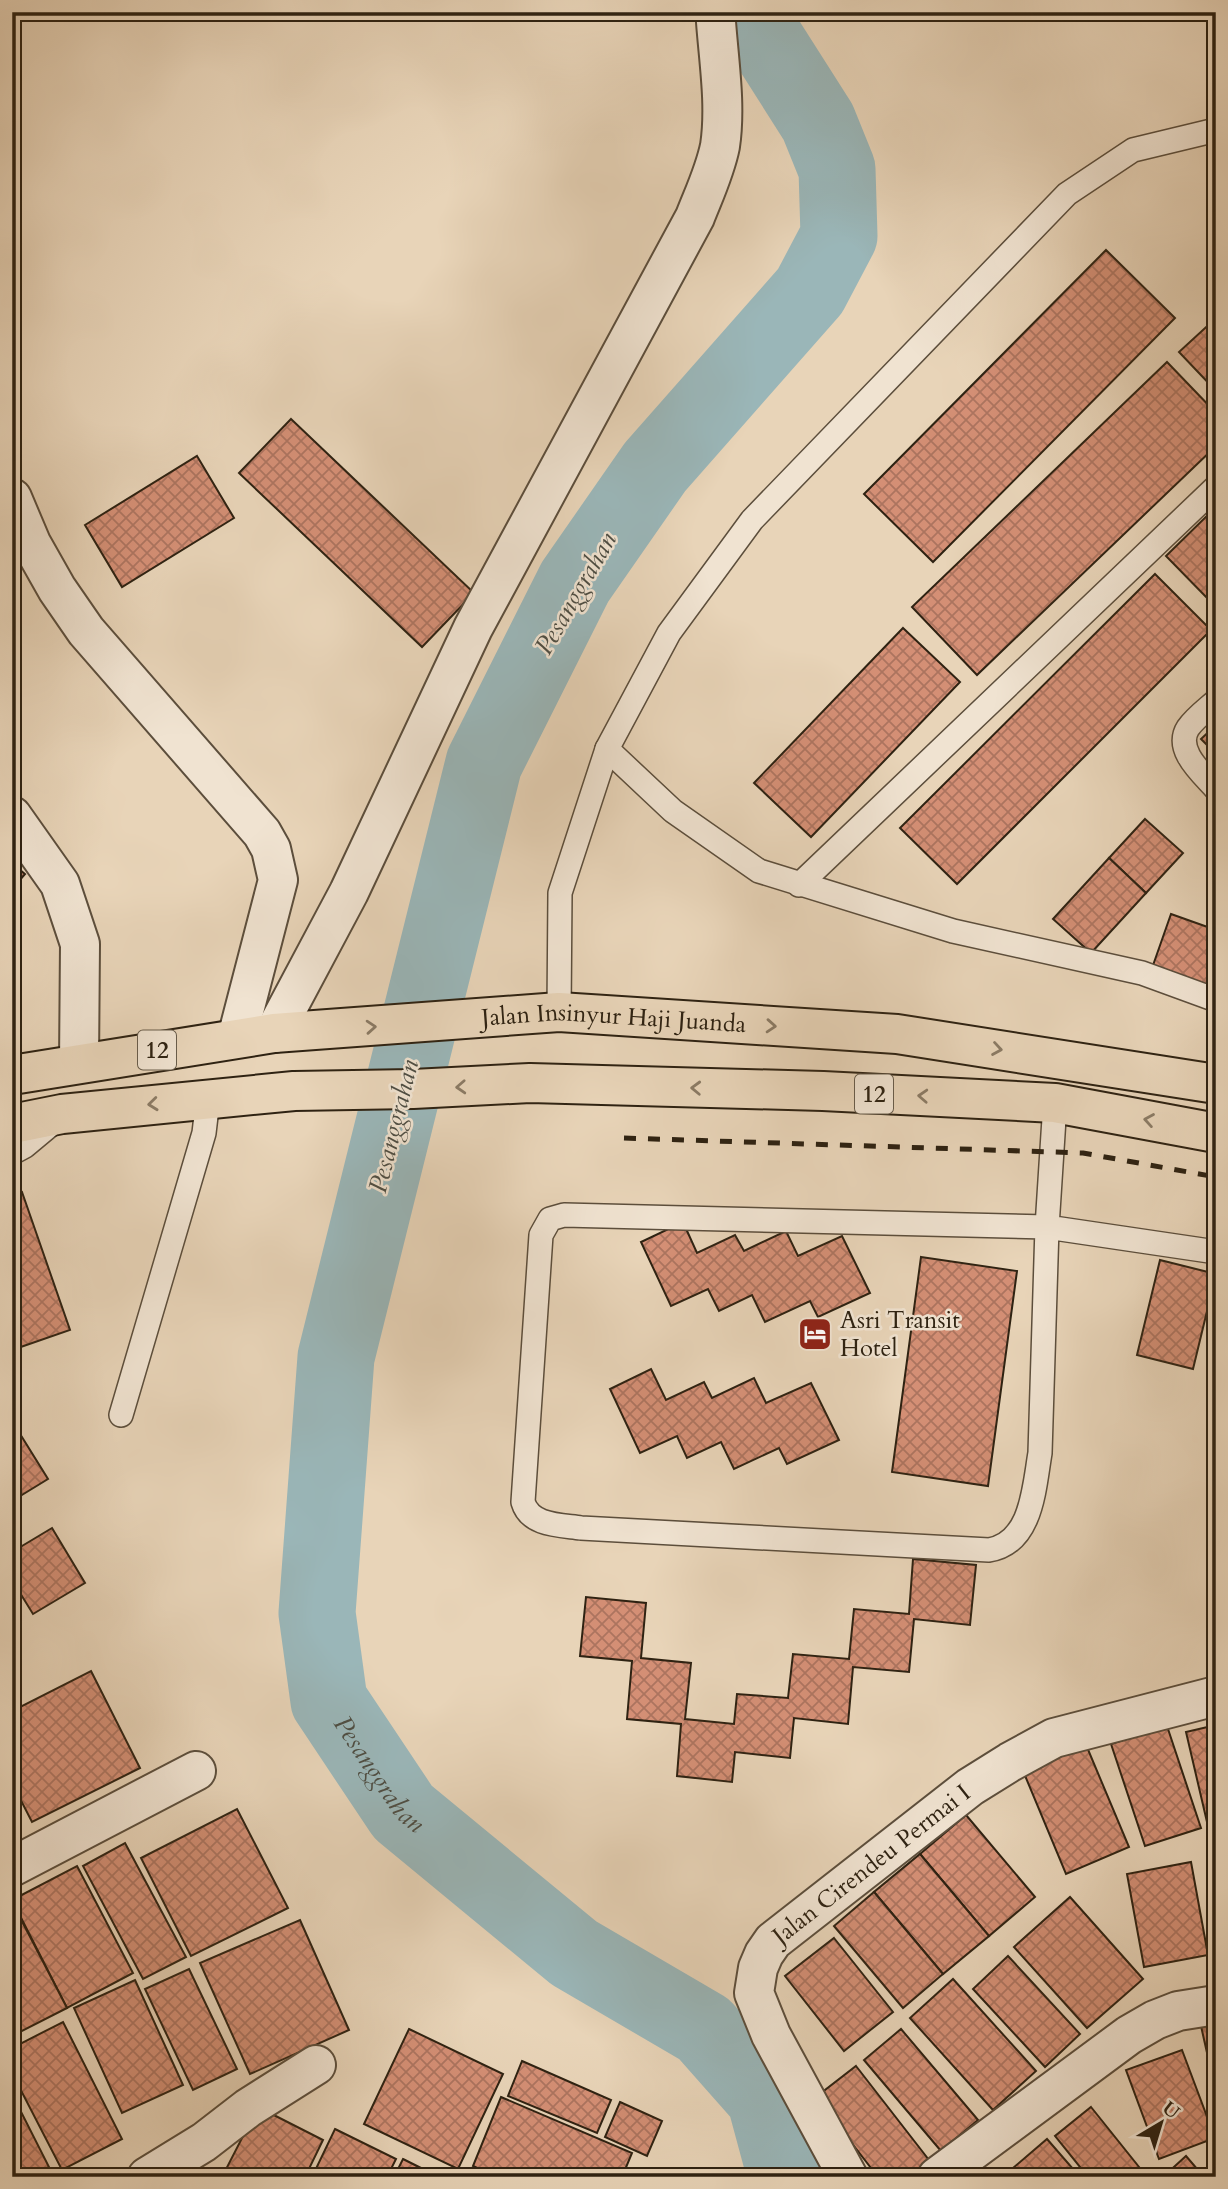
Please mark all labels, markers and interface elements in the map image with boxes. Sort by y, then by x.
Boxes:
water label: Pesanggrahan [526,525,625,661]
street label: Jalan Insinyur Haji Juanda [477,996,748,1041]
one-way arrow [765,1018,776,1033]
one-way arrow [366,1019,377,1034]
road number: 12 [138,1030,176,1070]
one-way arrow [991,1041,1003,1056]
water label: Pesanggrahan [360,1056,427,1196]
road number: 12 [855,1074,893,1114]
one-way arrow [456,1079,467,1094]
one-way arrow [690,1080,701,1095]
one-way arrow [917,1089,928,1104]
one-way arrow [147,1097,159,1112]
one-way arrow [1143,1114,1155,1129]
place label: Asri Transit Hotel [840,1304,960,1365]
hotel icon: Asri Transit Hotel [796,1315,834,1353]
water label: Pesanggrahan [326,1709,432,1841]
street label: Jalan Cirendeu Permai I [763,1777,977,1954]
north arrow [1126,2088,1196,2158]
text: U [1157,2095,1185,2126]

